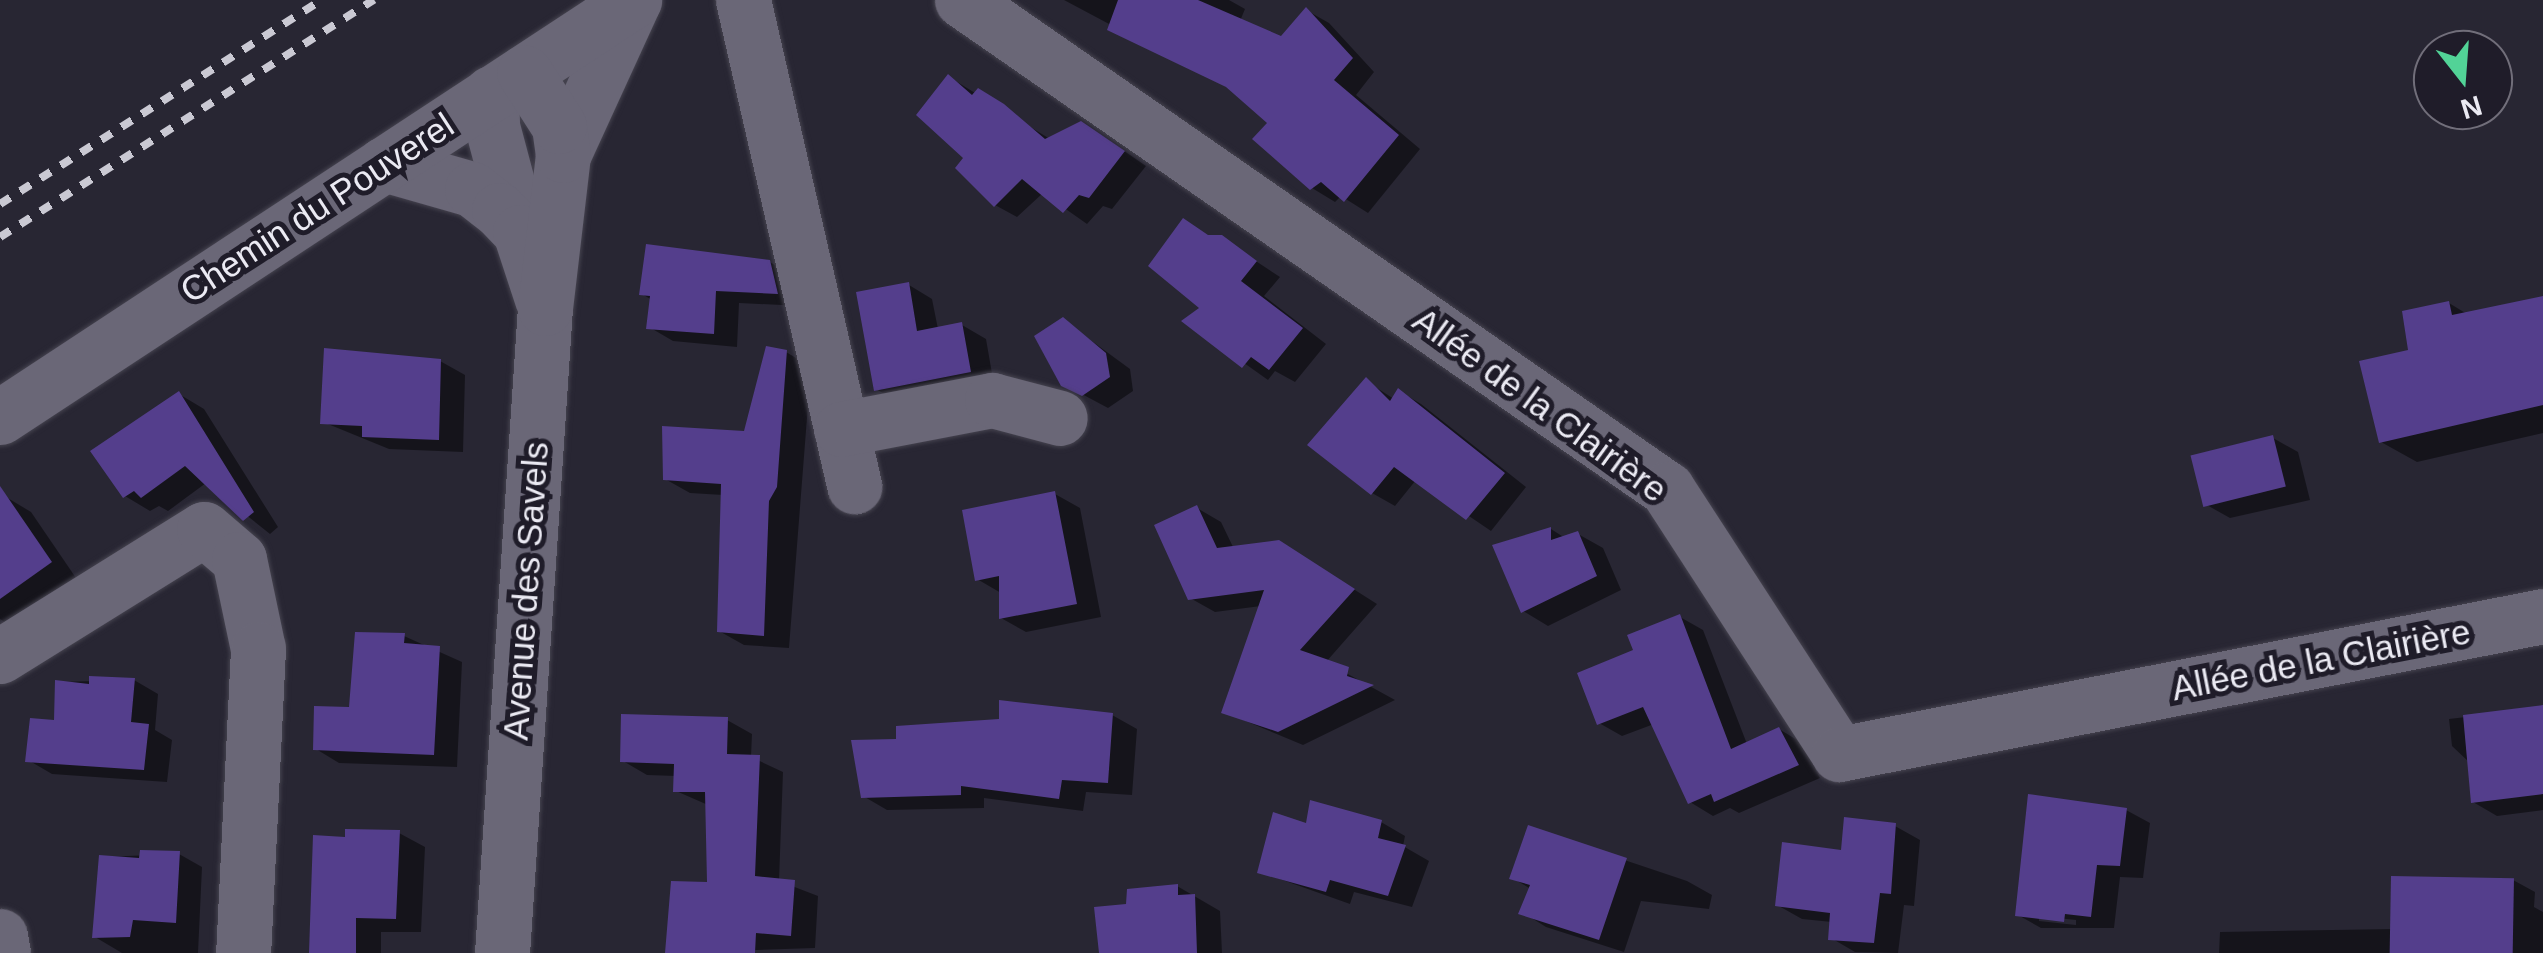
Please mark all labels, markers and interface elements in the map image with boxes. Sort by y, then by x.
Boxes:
north arrow [2413,30,2513,130]
text: N [2457,89,2486,125]
street label: Chemin du Pouverel [173,104,461,312]
street label: Allée de la Clairière [1405,299,1675,511]
street label: Avenue des Savels [495,440,557,742]
street label: Allée de la Clairière [2168,610,2474,710]

